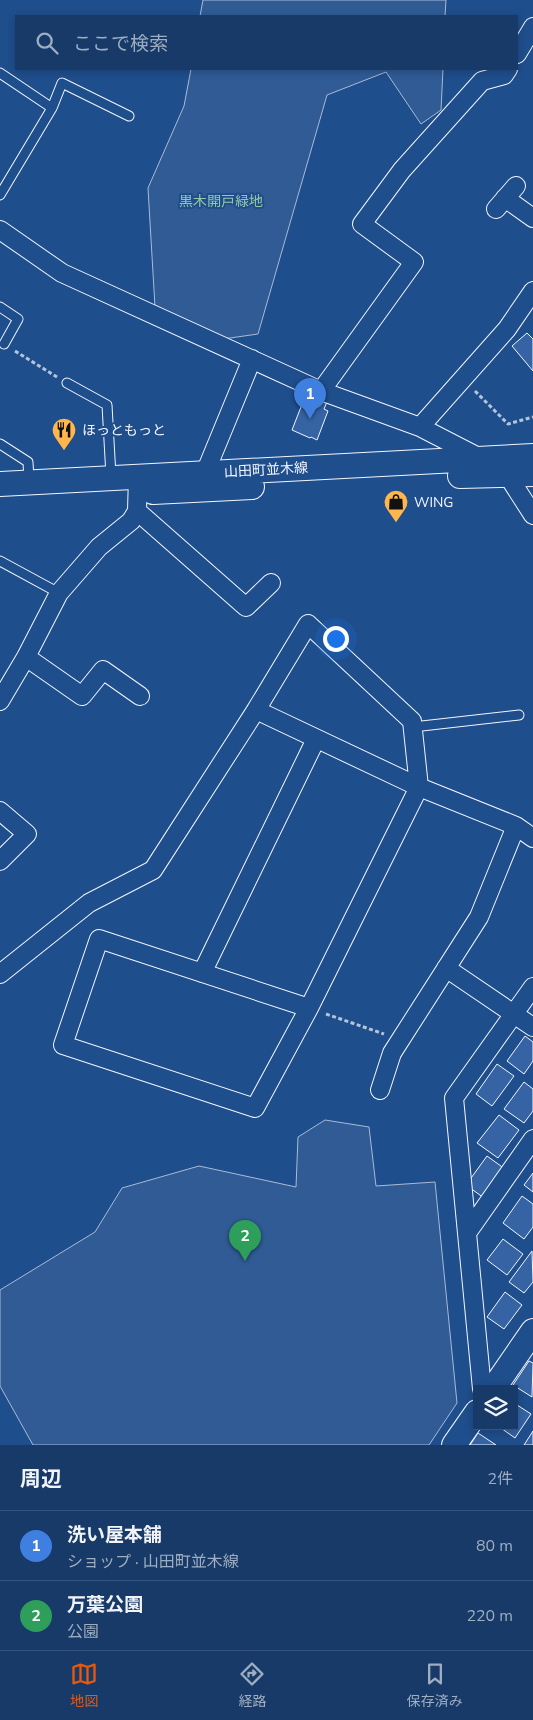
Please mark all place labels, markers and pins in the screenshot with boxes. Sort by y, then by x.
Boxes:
pin: 1 [294,378,326,419]
restaurant icon: ほっともっと [51,417,77,451]
place label: ほっともっと [82,421,166,440]
shop icon: WING [383,489,409,523]
place label: WING [414,493,454,512]
pin: 2 [229,1220,261,1261]

